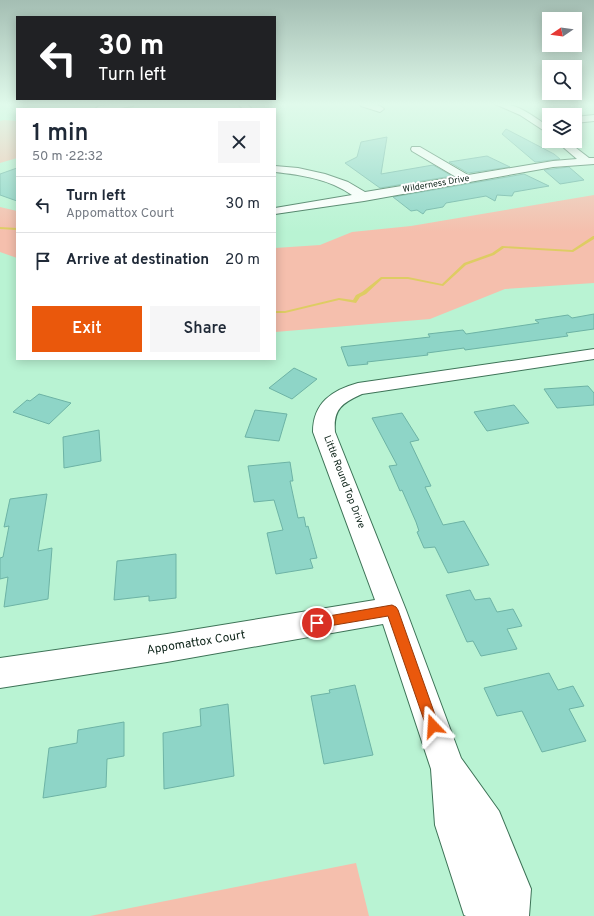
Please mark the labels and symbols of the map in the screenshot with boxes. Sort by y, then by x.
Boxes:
north arrow [542,12,582,52]
street label: Wilderness Drive [402,173,470,195]
street label: Little Round Top Drive [320,434,368,530]
pin [300,606,334,640]
street label: Appomattox Court [145,627,247,659]
position arrow [412,705,454,747]

